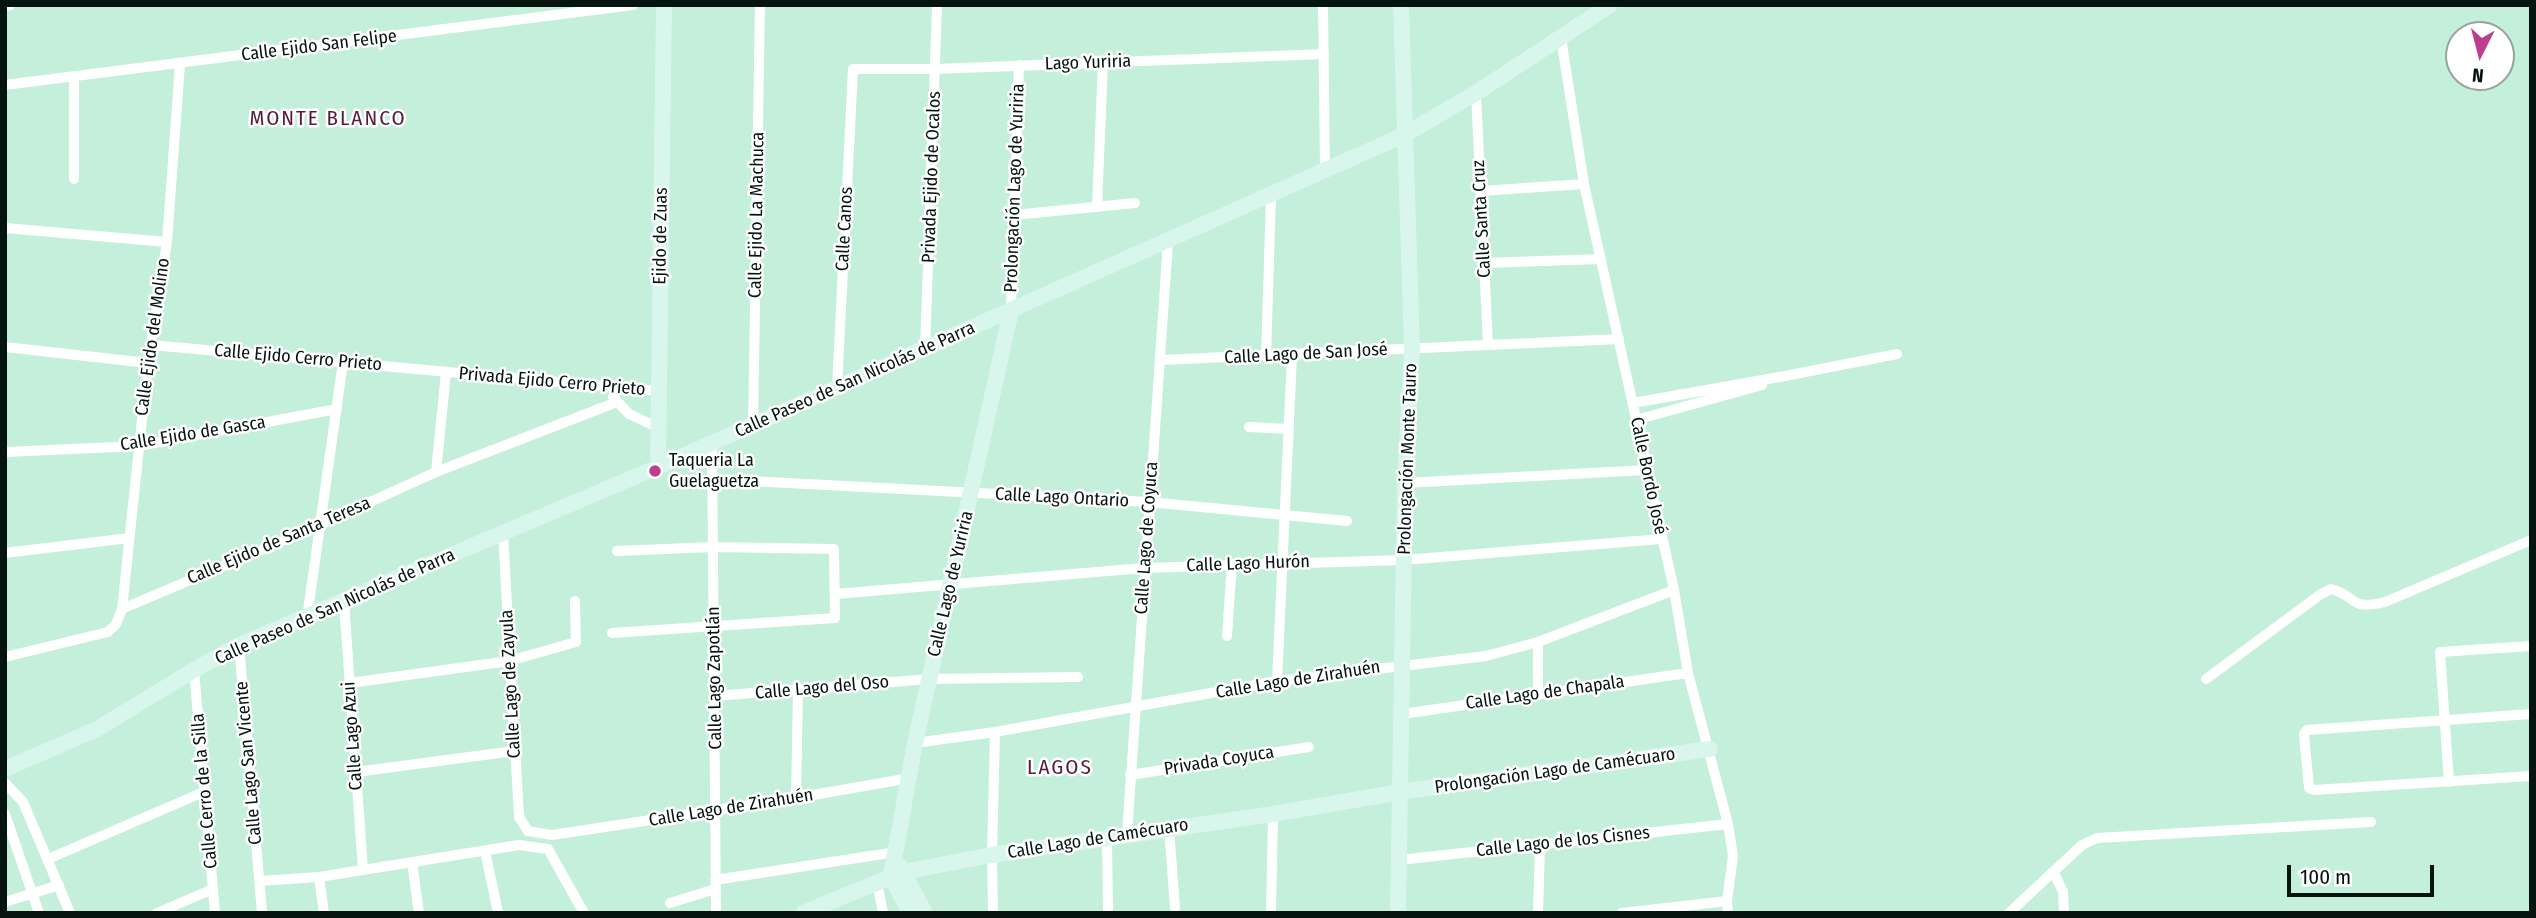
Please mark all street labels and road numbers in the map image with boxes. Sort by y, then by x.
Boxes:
street label: Calle Ejido San Felipe [240,26,398,66]
street label: Lago Yuriria [1044,51,1132,75]
street label: Prolongación Lago de Yuriria [1001,83,1029,293]
street label: Privada Ejido de Ocalos [918,91,946,263]
street label: Calle Ejido La Machuca [745,132,769,298]
street label: Calle Santa Cruz [1468,160,1496,278]
street label: Calle Canos [832,186,858,272]
street label: Ejido de Zuas [649,187,673,285]
street label: Calle Ejido del Molino [131,257,175,417]
street label: Calle Paseo de San Nicolás de Parra [732,317,978,443]
street label: Calle Lago de San José [1224,339,1388,369]
street label: Calle Ejido Cerro Prieto [213,340,383,376]
street label: Privada Ejido Cerro Prieto [458,363,646,401]
street label: Prolongación Monte Tauro [1394,363,1422,555]
street label: Calle Ejido de Gasca [119,412,267,456]
street label: Calle Bordo José [1625,415,1671,537]
street label: Calle Lago de Coyuca [1131,461,1163,615]
street label: Calle Lago Ontario [994,484,1130,512]
street label: Calle Ejido de Santa Teresa [184,493,374,589]
street label: Calle Lago de Yuriria [924,509,978,659]
street label: Calle Paseo de San Nicolás de Parra [212,544,458,670]
street label: Calle Lago Hurón [1186,551,1310,577]
street label: Calle Lago Zapotlán [703,606,727,750]
street label: Calle Lago de Zayula [496,609,526,759]
street label: Calle Lago de Zirahuén [1214,656,1382,704]
street label: Calle Lago del Oso [754,671,890,705]
street label: Calle Lago de Chapala [1464,671,1626,715]
street label: Calle Lago San Vicente [231,680,267,846]
street label: Calle Lago Azui [338,681,368,791]
street label: Calle Cerro de la Silla [187,712,223,870]
street label: Privada Coyuca [1162,742,1276,780]
street label: Prolongación Lago de Camécuaro [1433,743,1677,799]
street label: Calle Lago de Zirahuén [647,784,815,832]
street label: Calle Lago de Camécuaro [1006,814,1190,864]
street label: Calle Lago de los Cisnes [1475,822,1651,862]

